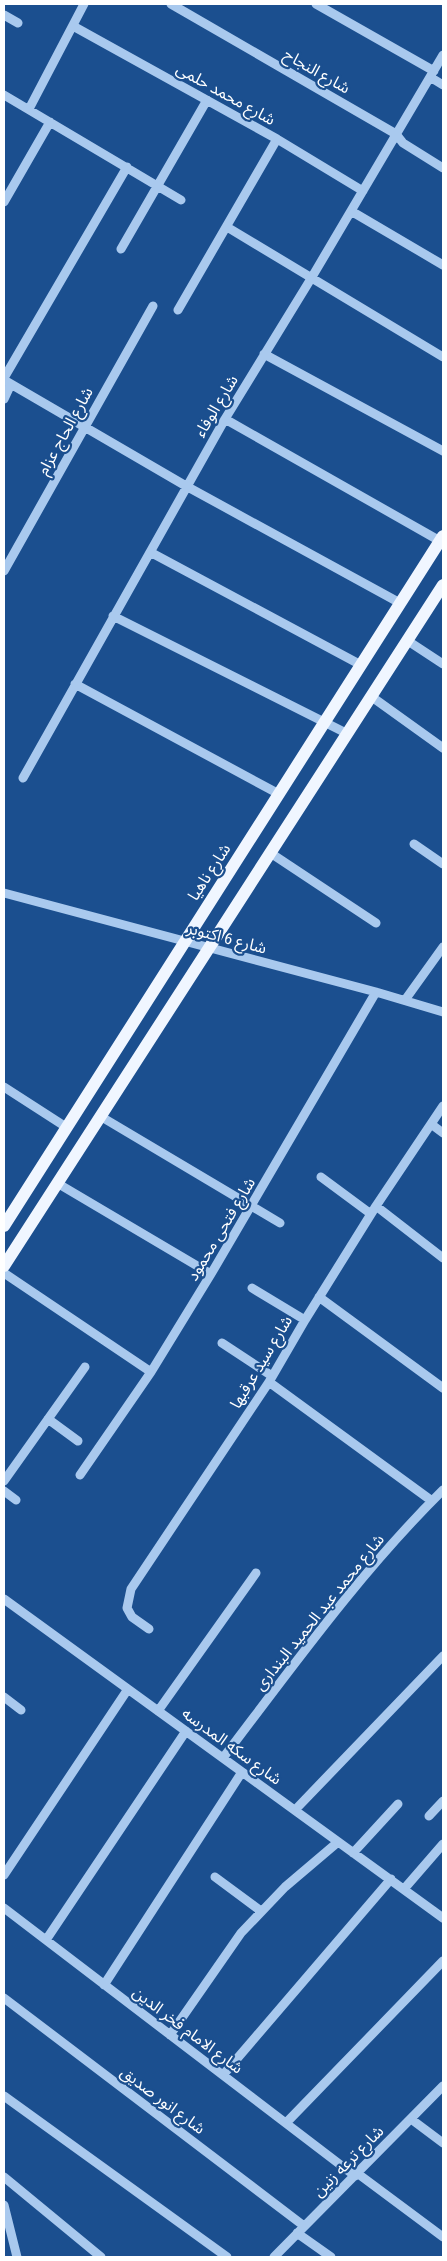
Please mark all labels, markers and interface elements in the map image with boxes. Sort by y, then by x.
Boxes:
street label: شارع النجاح [279,44,354,100]
street label: شارع محمد حلمى [172,59,279,132]
street label: شارع الوفاء [190,372,244,442]
street label: شارع الحاج عزام [33,384,100,480]
street label: شارع ناهيا [184,840,237,906]
street label: شارع 6 اكتوبر [184,918,269,961]
street label: شارع فتحى محمود [183,1174,262,1286]
street label: شارع سيد عرقبها [226,1312,299,1413]
street label: شارع محمد عبد الحميد البندارى [250,1530,390,1696]
street label: شارع سكه المدرسه [177,1703,286,1791]
street label: شارع الامام فخر الدين [127,1982,247,2080]
street label: شارع انور صديق [115,2062,209,2140]
street label: شارع ترعه زنين [309,2122,390,2203]

